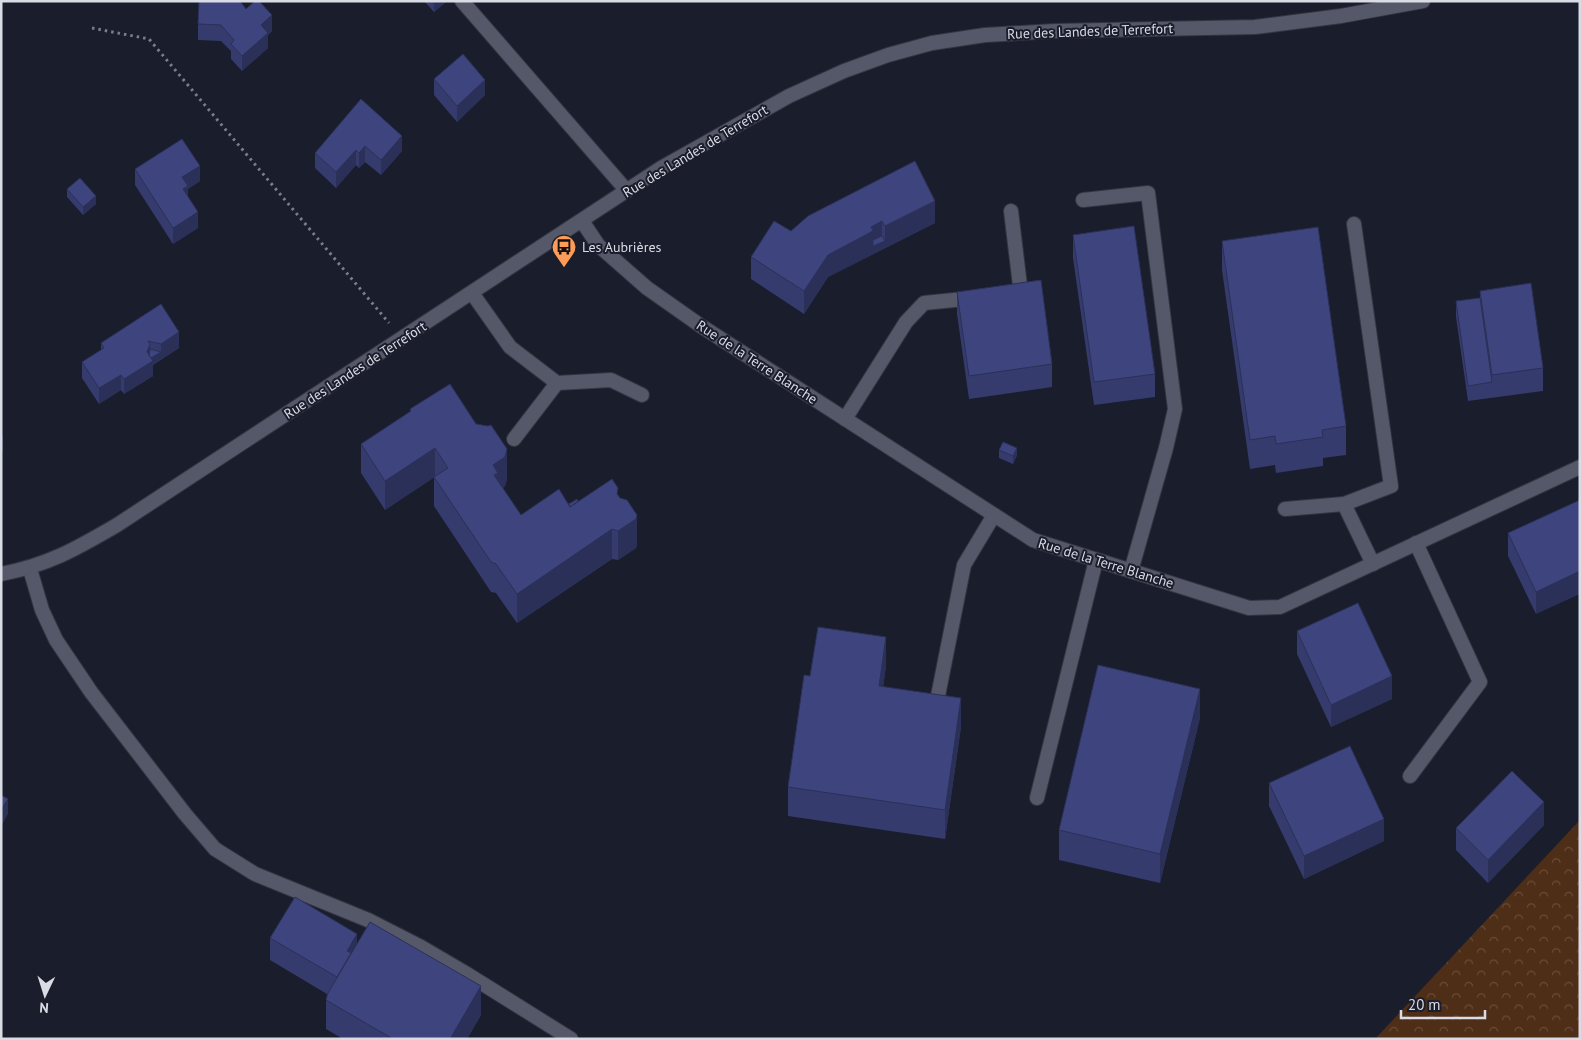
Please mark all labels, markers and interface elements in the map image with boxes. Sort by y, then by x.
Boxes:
street label: Rue des Landes de Terrefort [1007,19,1174,43]
street label: Rue des Landes de Terrefort [619,100,771,201]
bus stop icon: Les Aubrières [551,234,577,268]
place label: Les Aubrières [582,238,661,256]
street label: Rue de la Terre Blanche [693,316,821,408]
street label: Rue des Landes de Terrefort [280,317,430,423]
street label: Rue de la Terre Blanche [1036,534,1176,592]
north arrow [20,970,70,1020]
scale bar [1401,988,1485,1020]
text: 20 m [1408,995,1441,1014]
text: N [39,999,49,1017]

